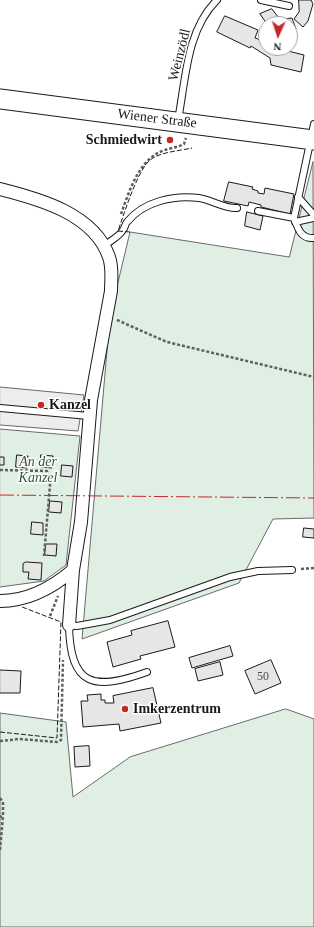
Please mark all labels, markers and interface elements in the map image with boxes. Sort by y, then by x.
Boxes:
north arrow [258,16,298,56]
street label: Weinzödl [165,27,195,83]
text: N [273,41,282,53]
street label: Wiener Straße [116,106,198,132]
place label: Schmiedwirt [86,132,162,148]
marker: Schmiedwirt [165,135,175,145]
place label: Kanzel [49,397,91,413]
marker: Kanzel [36,400,46,410]
park label: An der Kanzel [19,454,57,486]
house number: 50 [257,670,269,684]
place label: Imkerzentrum [133,701,221,717]
marker: Imkerzentrum [120,704,130,714]

